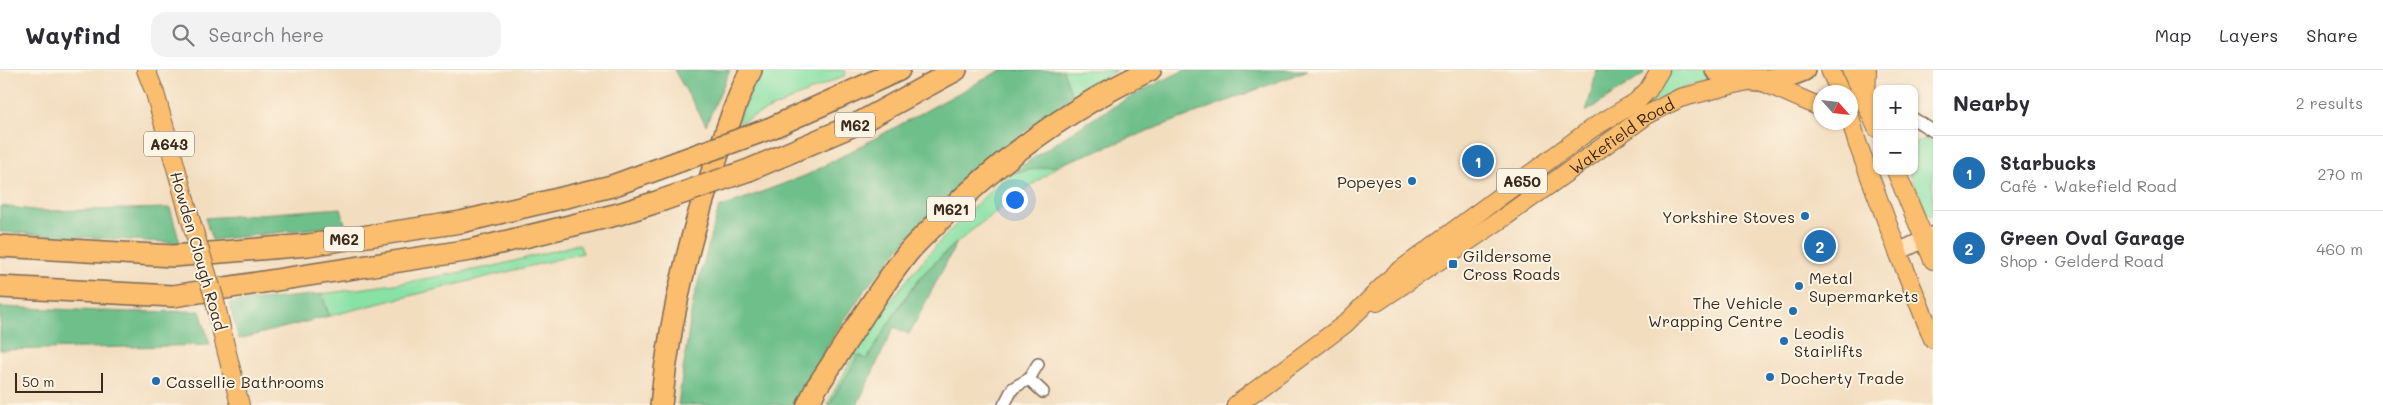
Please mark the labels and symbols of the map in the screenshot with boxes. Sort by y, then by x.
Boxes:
north arrow [1813,85,1858,130]
street label: Wakefield Road [1565,92,1677,178]
road number: M62 [835,112,875,138]
road number: A643 [144,132,194,156]
pin: 1 [1462,142,1494,180]
road number: A650 [1497,168,1547,194]
street label: Howden Clough Road [166,169,232,333]
place label: Popeyes [1337,171,1402,192]
marker: Popeyes [1406,175,1418,187]
your location [1002,187,1028,213]
road number: M621 [927,196,975,222]
place label: Yorkshire Stoves [1662,206,1795,227]
marker: Yorkshire Stoves [1799,210,1811,222]
road number: M62 [324,226,364,252]
pin: 2 [1804,227,1836,265]
place label: Gildersome Cross Roads [1463,245,1560,284]
marker: Gildersome Cross Roads [1447,258,1459,270]
place label: Metal Supermarkets [1809,267,1919,306]
marker: Metal Supermarkets [1793,280,1805,292]
place label: The Vehicle Wrapping Centre [1648,292,1783,331]
marker: The Vehicle Wrapping Centre [1787,305,1799,317]
place label: Leodis Stairlifts [1794,322,1863,361]
marker: Leodis Stairlifts [1778,335,1790,347]
place label: Docherty Trade [1780,367,1904,388]
scale bar [15,370,102,393]
place label: Cassellie Bathrooms [166,371,324,392]
marker: Docherty Trade [1764,371,1776,383]
marker: Cassellie Bathrooms [150,375,162,387]

